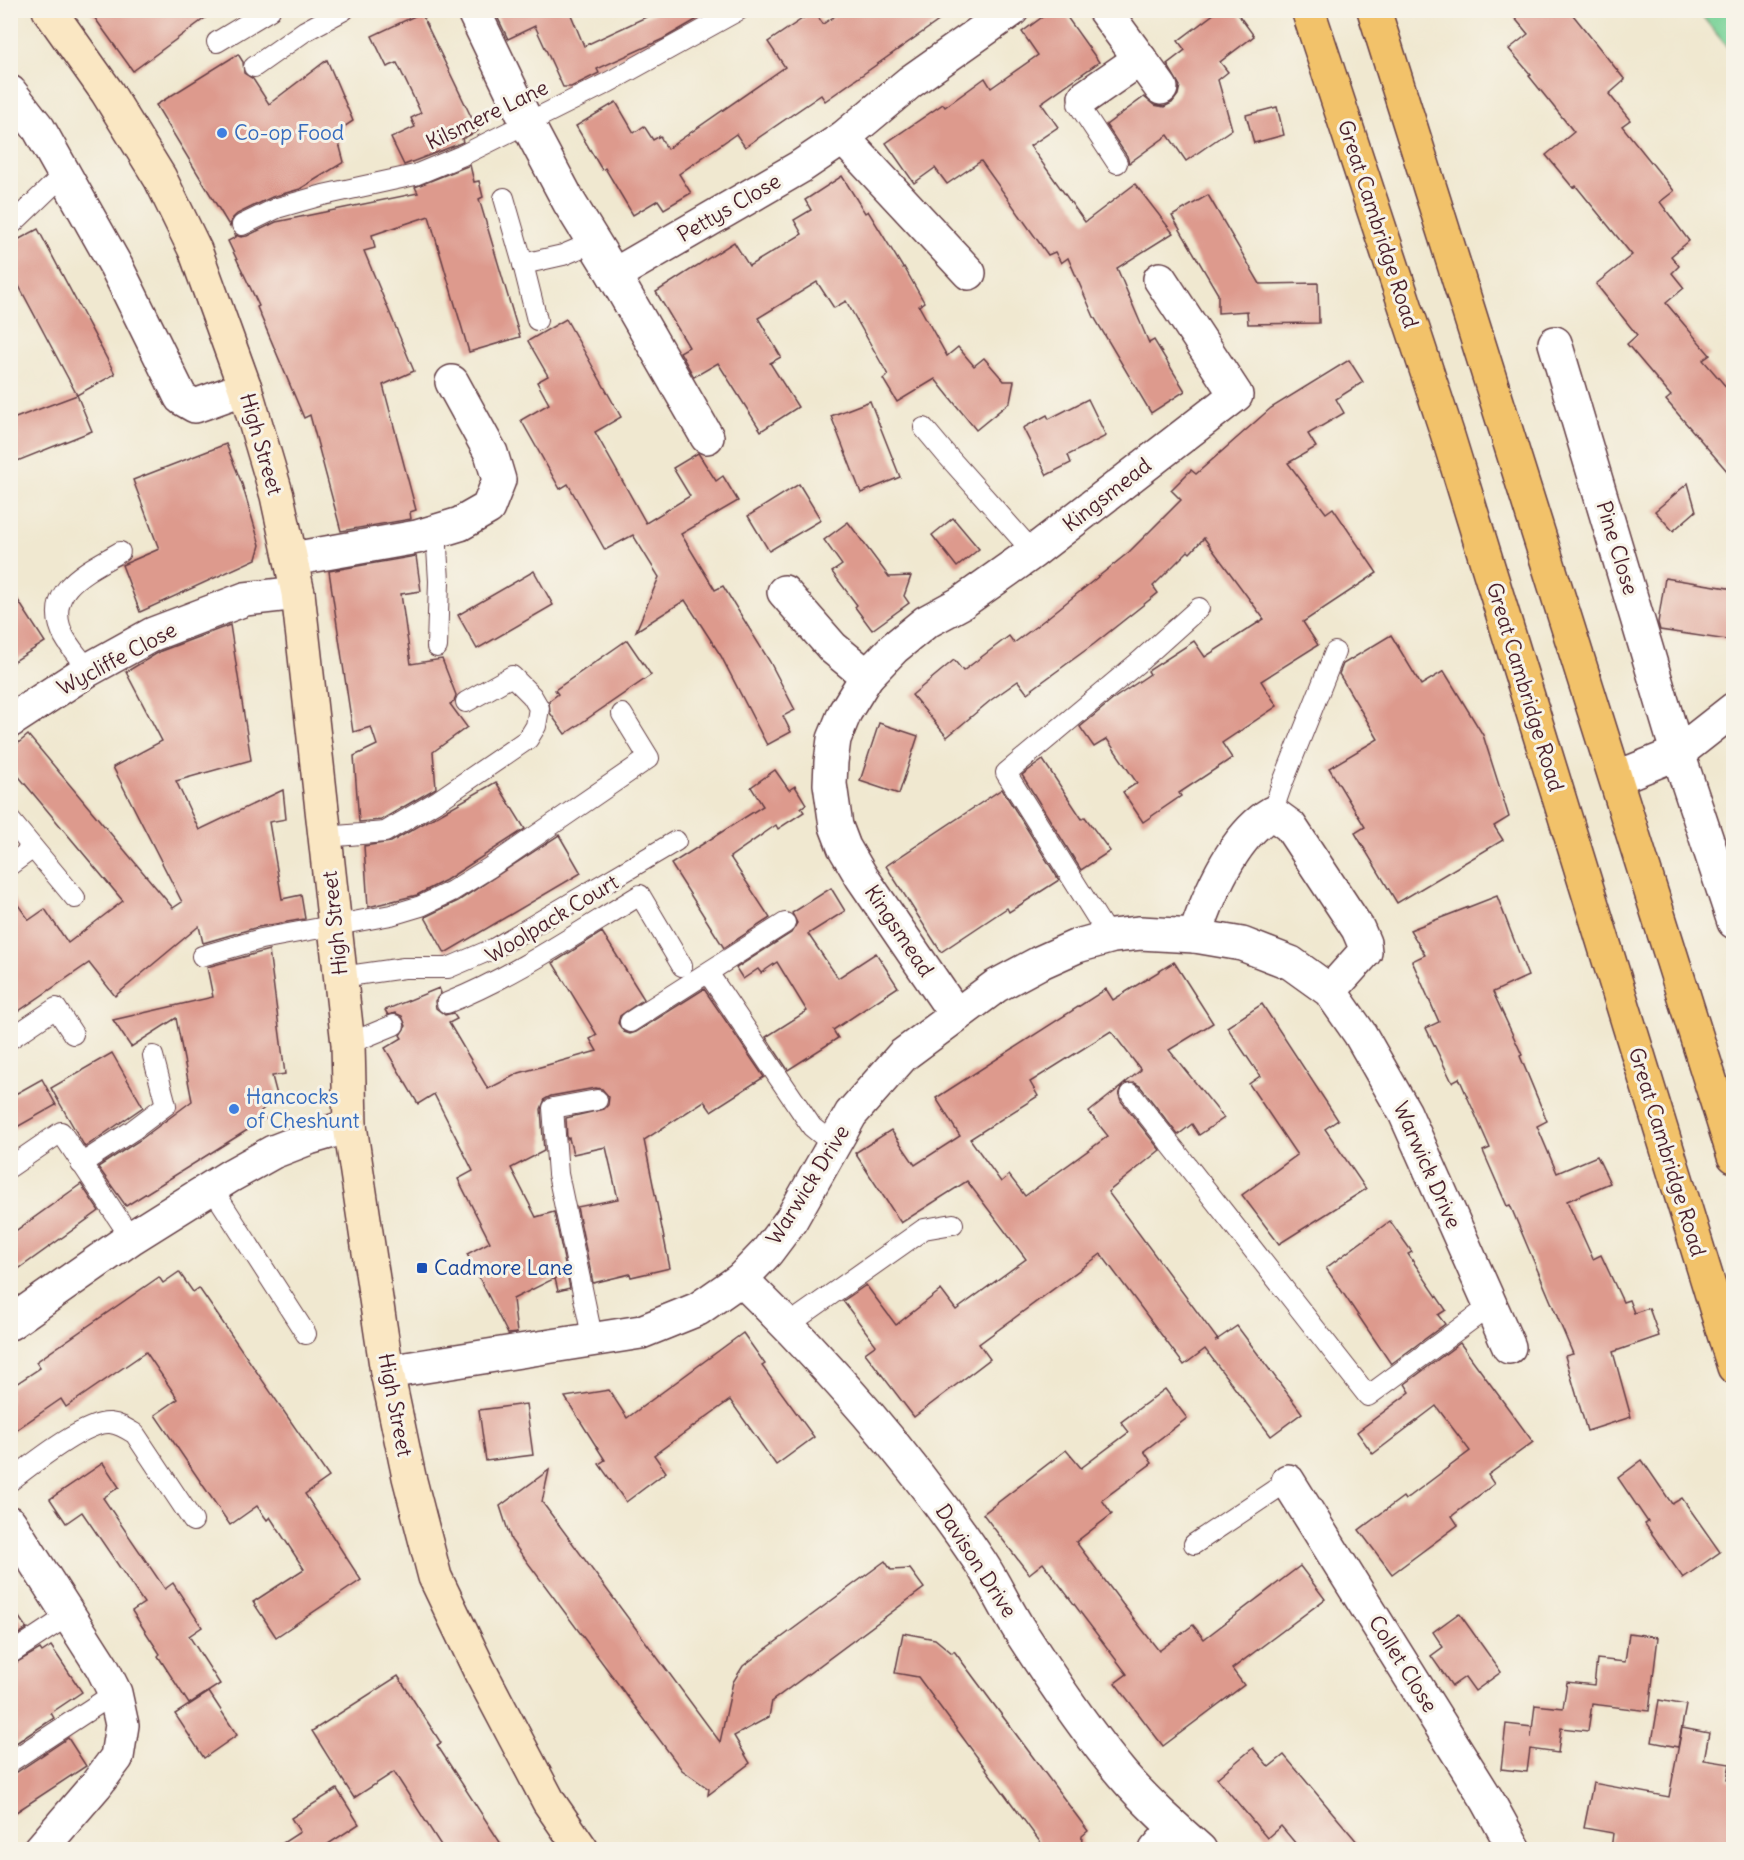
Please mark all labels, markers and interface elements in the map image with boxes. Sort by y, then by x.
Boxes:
street label: Kilsmere Lane [421,73,552,156]
street label: Great Cambridge Road [1332,116,1425,331]
place label: Co-op Food [234,119,344,146]
marker: Co-op Food [215,126,229,140]
street label: Pettys Close [672,167,785,248]
street label: High Street [234,390,289,498]
street label: Kingsmead [1057,452,1156,538]
street label: Pine Close [1590,498,1645,598]
street label: Great Cambridge Road [1481,579,1570,795]
street label: Wycliffe Close [52,616,181,701]
street label: Woolpack Court [480,868,623,969]
street label: High Street [316,870,353,977]
street label: Kingsmead [859,880,940,982]
street label: Great Cambridge Road [1623,1044,1712,1260]
place label: Hancocks of Cheshunt [246,1083,360,1134]
street label: Warwick Drive [1387,1097,1467,1233]
marker: Hancocks of Cheshunt [227,1102,241,1116]
street label: Warwick Drive [760,1120,855,1250]
place label: Cadmore Lane [434,1254,573,1281]
marker: Cadmore Lane [415,1261,429,1275]
street label: High Street [372,1351,419,1459]
street label: Davison Drive [930,1499,1023,1623]
street label: Collet Close [1363,1610,1444,1717]

